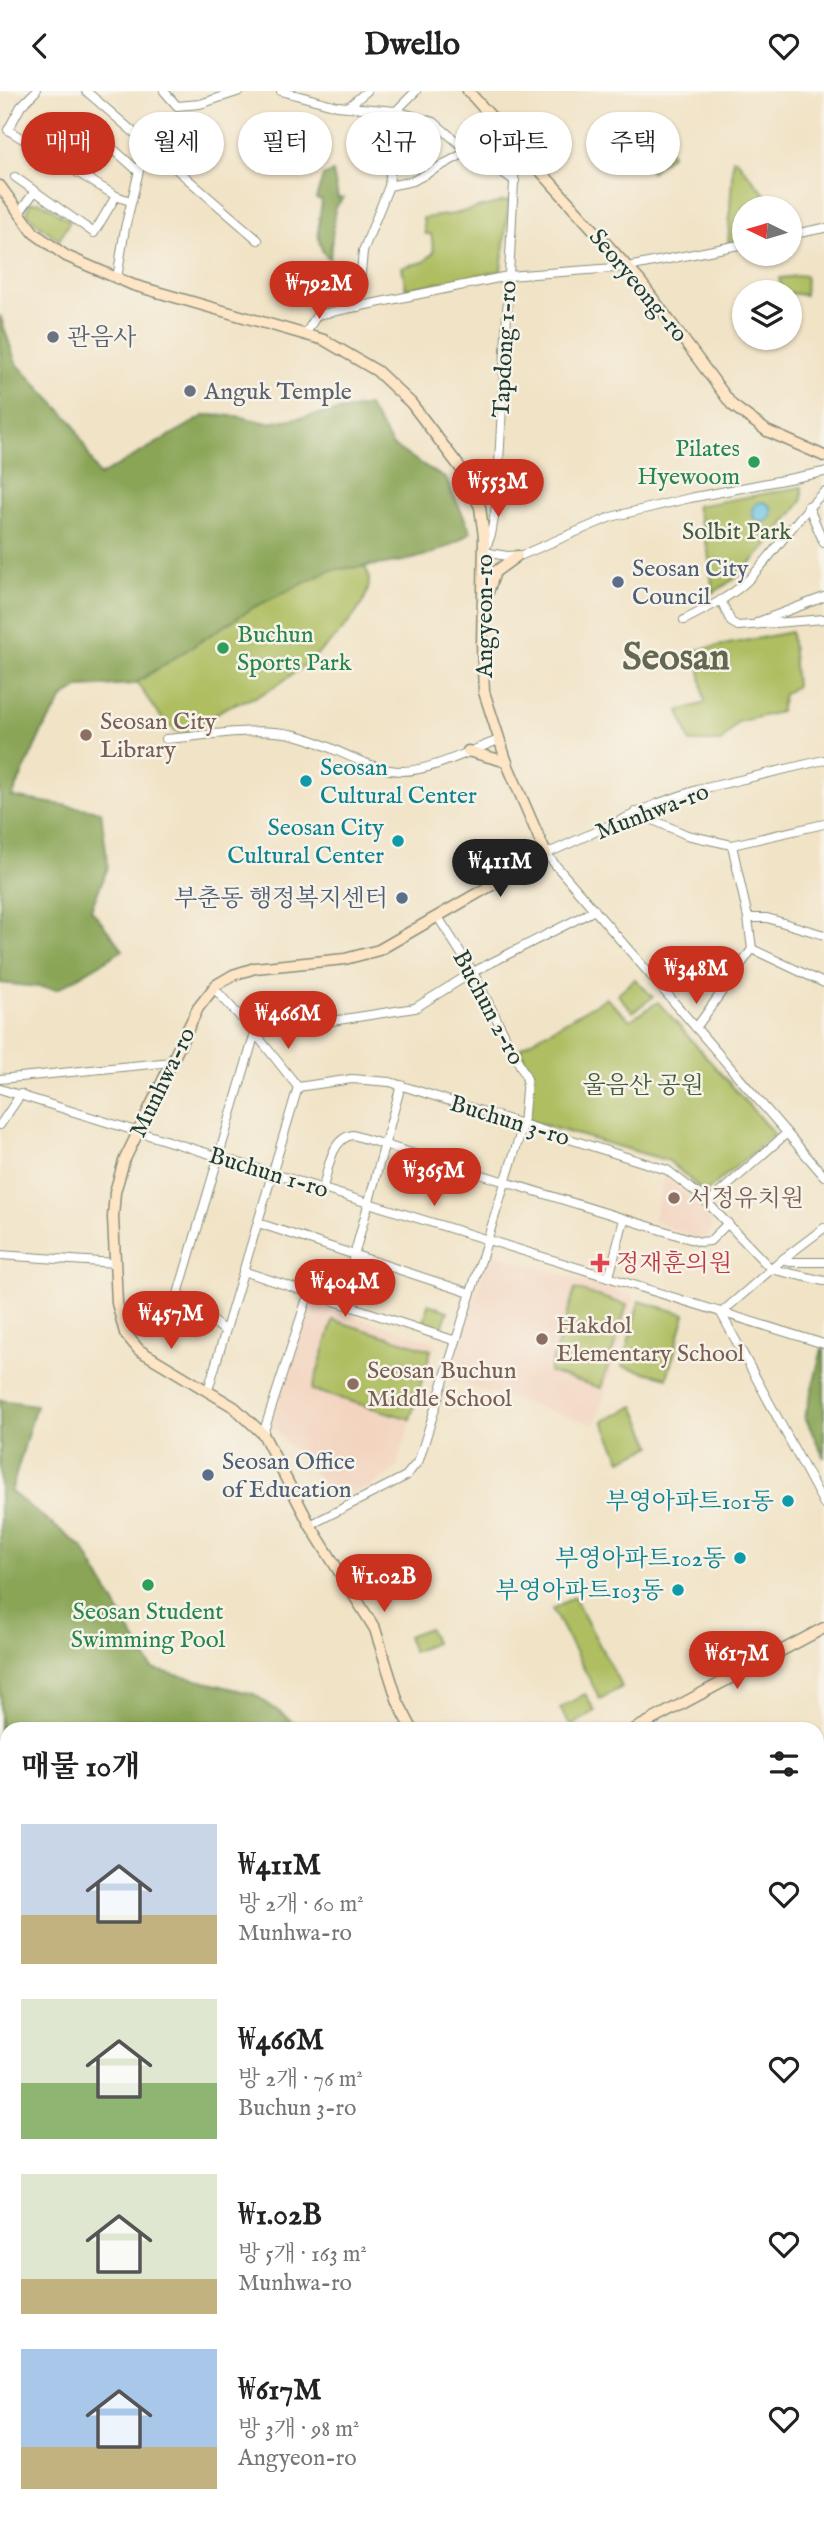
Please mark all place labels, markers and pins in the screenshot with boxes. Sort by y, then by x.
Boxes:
pin: ₩792M [270,261,368,321]
place label: 관음사 [67,323,137,354]
marker: 관음사 [45,329,61,345]
place label: Anguk Temple [203,377,352,408]
marker: Anguk Temple [182,383,198,399]
place label: Pilates Hyewoom [637,434,740,493]
marker: Pilates Hyewoom [746,454,762,470]
pin: ₩553M [449,459,547,519]
place label: Seosan City Council [632,554,749,613]
marker: Seosan City Council [610,574,626,590]
place label: Buchun Sports Park [237,620,352,679]
marker: Buchun Sports Park [215,640,231,656]
place label: Seosan City Library [100,707,217,766]
marker: Seosan City Library [78,727,94,743]
place label: Seosan Cultural Center [320,753,477,812]
marker: Seosan Cultural Center [298,773,314,789]
place label: Seosan City Cultural Center [227,813,384,872]
marker: Seosan City Cultural Center [390,833,406,849]
pin: ₩411M [451,839,549,899]
place label: 부춘동 행정복지센터 [174,884,388,915]
marker: 부춘동 행정복지센터 [394,890,410,906]
pin: ₩348M [647,947,745,1006]
pin: ₩466M [239,991,337,1051]
pin: ₩365M [385,1149,483,1208]
place label: 서정유치원 [688,1184,804,1215]
marker: 서정유치원 [666,1190,682,1206]
place label: 정재훈의원 [616,1249,732,1280]
marker: 정재훈의원 [590,1253,610,1273]
pin: ₩404M [296,1259,394,1319]
pin: ₩457M [122,1291,220,1351]
place label: Hakdol Elementary School [556,1311,745,1370]
marker: Hakdol Elementary School [534,1331,550,1347]
place label: Seosan Buchun Middle School [367,1356,517,1415]
marker: Seosan Buchun Middle School [345,1376,361,1392]
place label: Seosan Office of Education [222,1447,355,1506]
marker: Seosan Office of Education [200,1467,216,1483]
place label: 부영아파트101동 [605,1487,774,1518]
marker: 부영아파트101동 [780,1493,796,1509]
place label: 부영아파트102동 [555,1544,726,1575]
marker: 부영아파트102동 [732,1550,748,1566]
pin: ₩1.02B [327,1555,441,1614]
place label: 부영아파트103동 [495,1576,664,1607]
marker: Seosan Student Swimming Pool [140,1577,156,1593]
marker: 부영아파트103동 [670,1582,686,1598]
place label: Seosan Student Swimming Pool [71,1597,226,1656]
pin: ₩617M [688,1631,786,1691]

